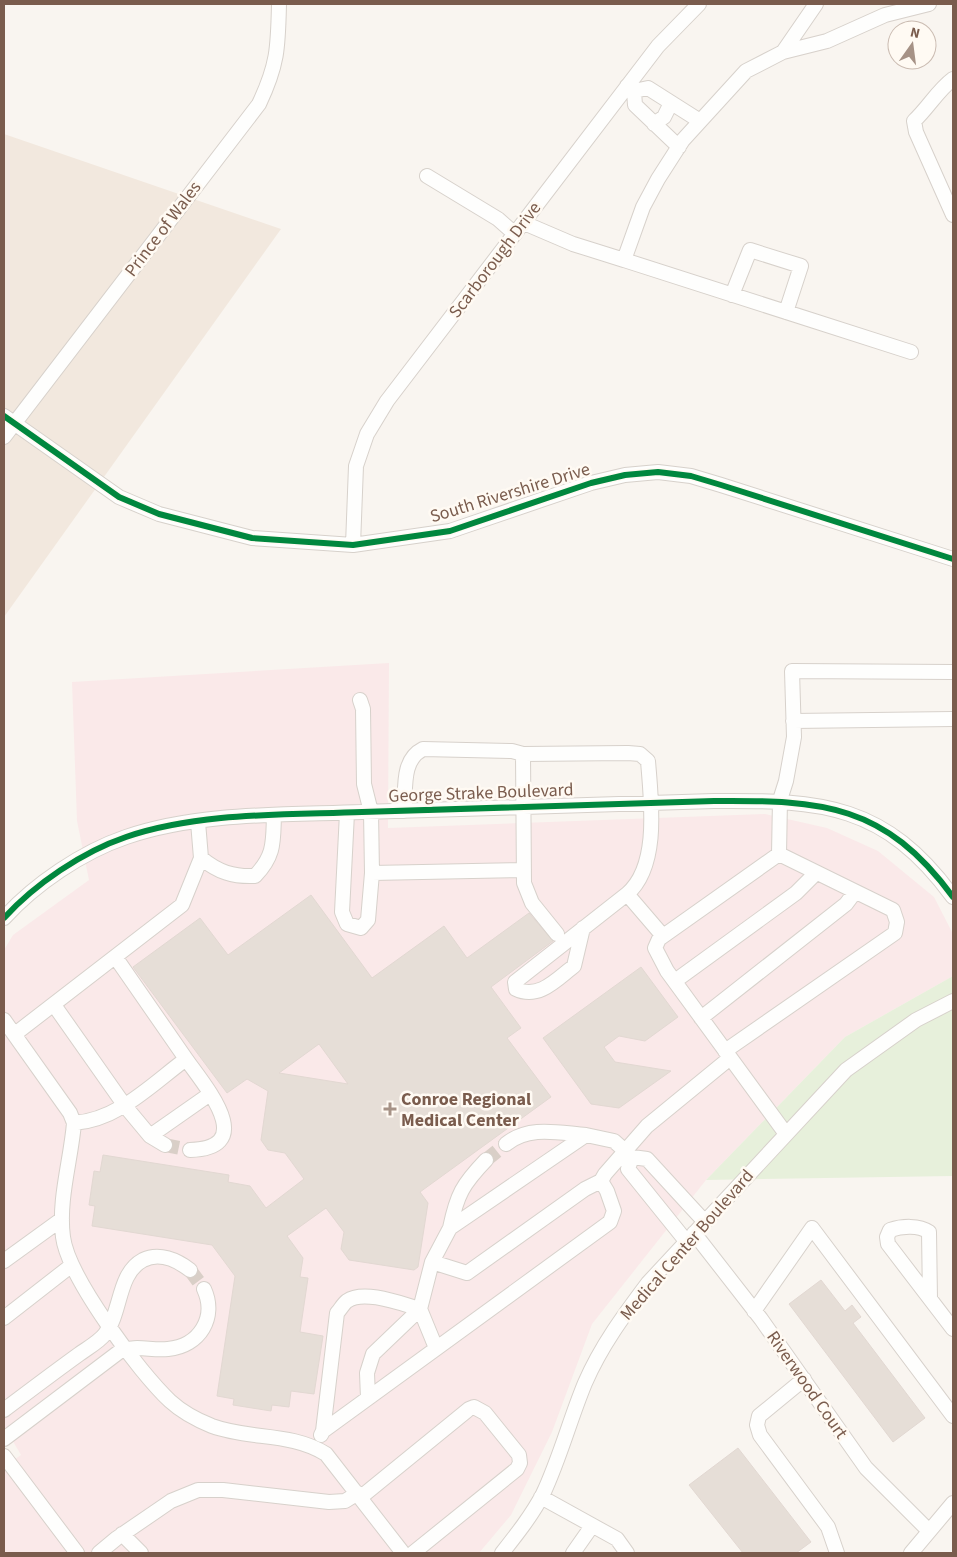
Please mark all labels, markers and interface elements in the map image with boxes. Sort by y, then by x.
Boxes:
north arrow [887,20,937,70]
text: N [908,23,922,44]
street label: Prince of Wales [119,176,207,282]
street label: Scarborough Drive [443,197,547,323]
street label: South Rivershire Drive [427,457,593,529]
street label: George Strake Boulevard [388,777,574,809]
place label: Conroe Regional Medical Center [401,1087,531,1133]
marker: Conroe Regional Medical Center [383,1102,397,1116]
street label: Medical Center Boulevard [614,1164,760,1326]
street label: Riverwood Court [760,1326,854,1444]

